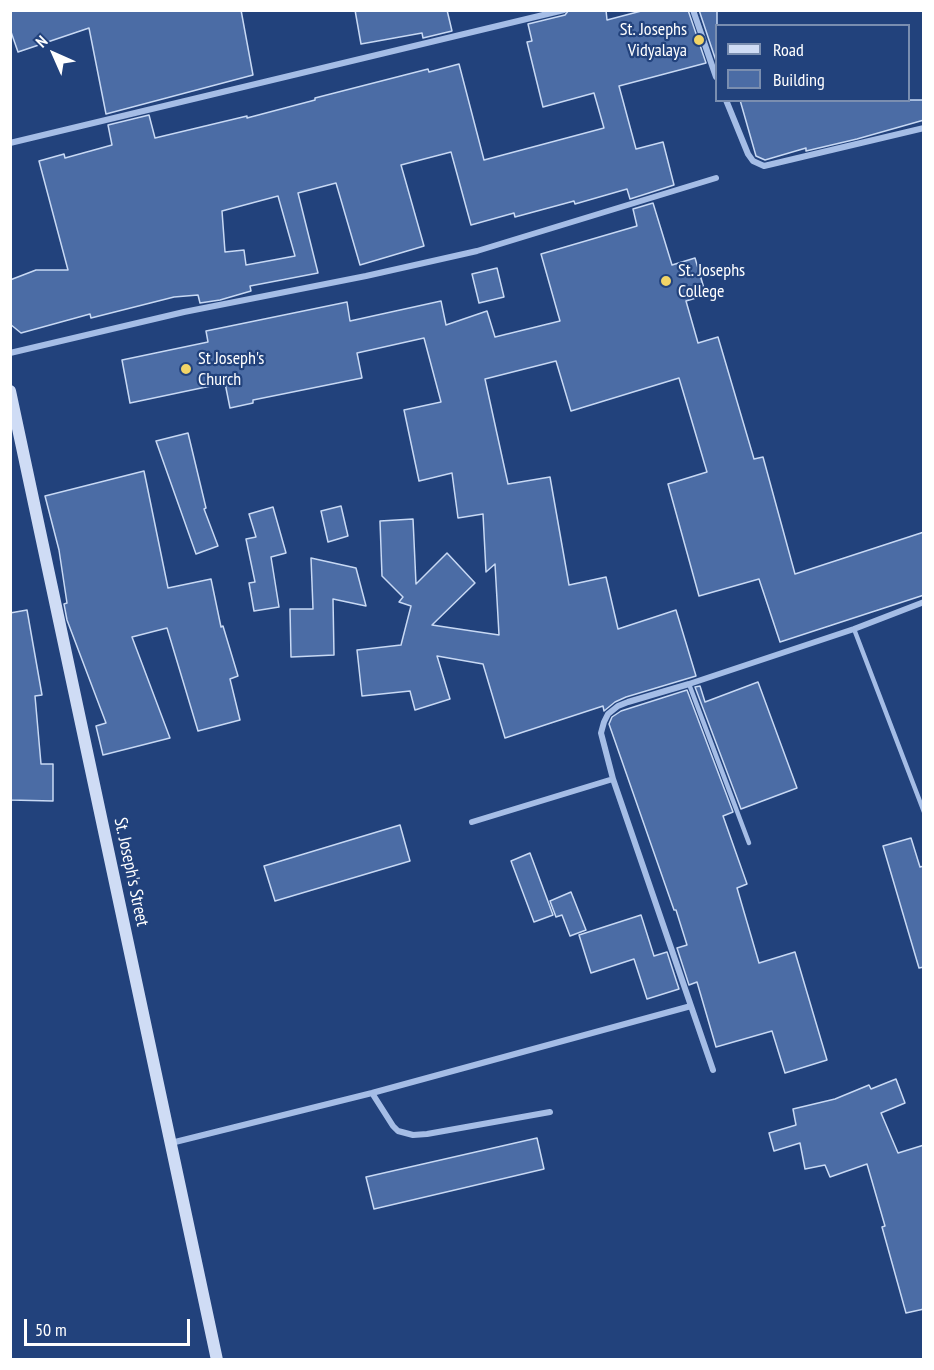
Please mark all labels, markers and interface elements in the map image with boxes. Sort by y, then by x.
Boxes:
place label: St. Josephs Vidyalaya [620,19,687,62]
north arrow [24,24,84,84]
legend [715,24,910,102]
text: N [31,31,51,51]
marker: St. Josephs Vidyalaya [692,33,706,47]
text: Road [773,38,804,61]
text: Building [773,68,825,91]
place label: St. Josephs College [678,260,745,302]
marker: St. Josephs College [659,274,673,288]
place label: St Joseph's Church [198,348,264,391]
marker: St Joseph's Church [179,362,193,376]
street label: St. Joseph's Street [109,816,153,928]
scale bar [27,1307,194,1345]
text: 50 m [35,1318,67,1341]

